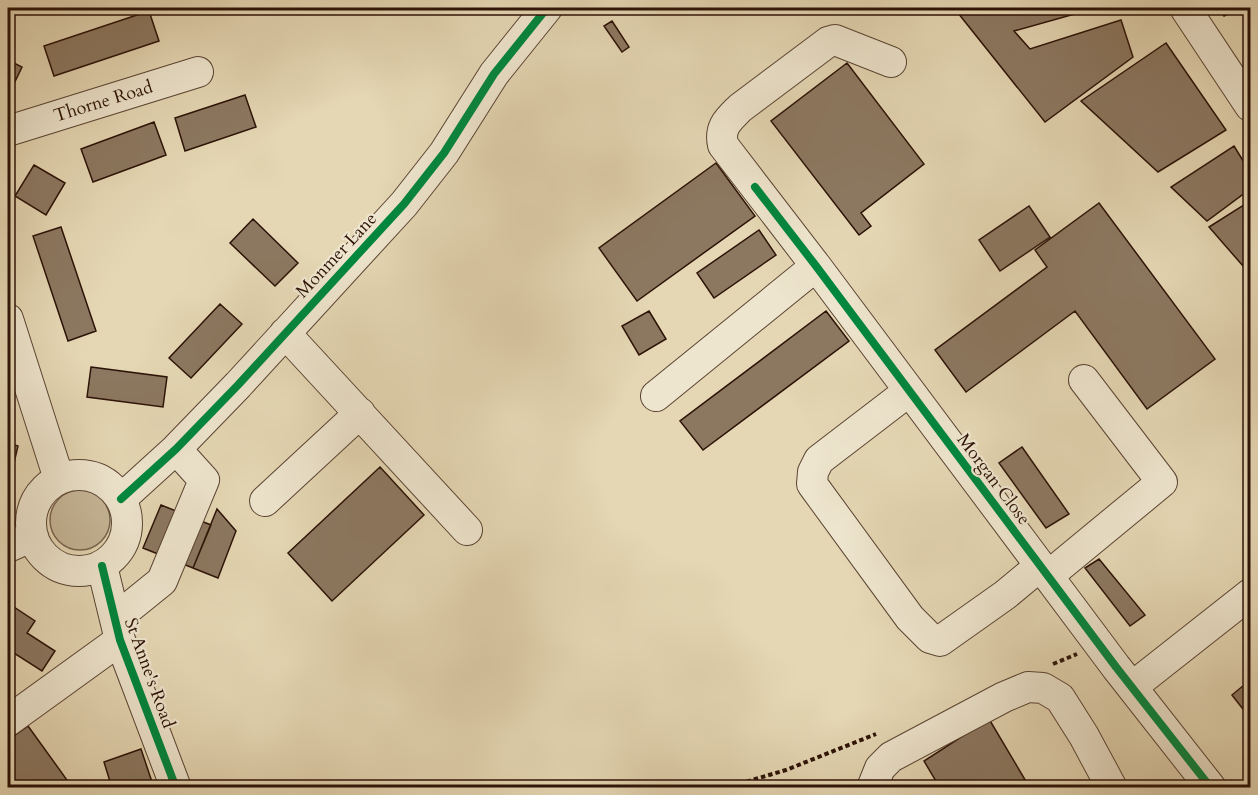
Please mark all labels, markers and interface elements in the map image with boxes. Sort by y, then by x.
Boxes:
street label: Thorne Road [51,74,156,128]
street label: Monmer Lane [290,207,383,304]
street label: Morgan Close [951,428,1036,530]
street label: St Anne's Road [118,615,181,732]

